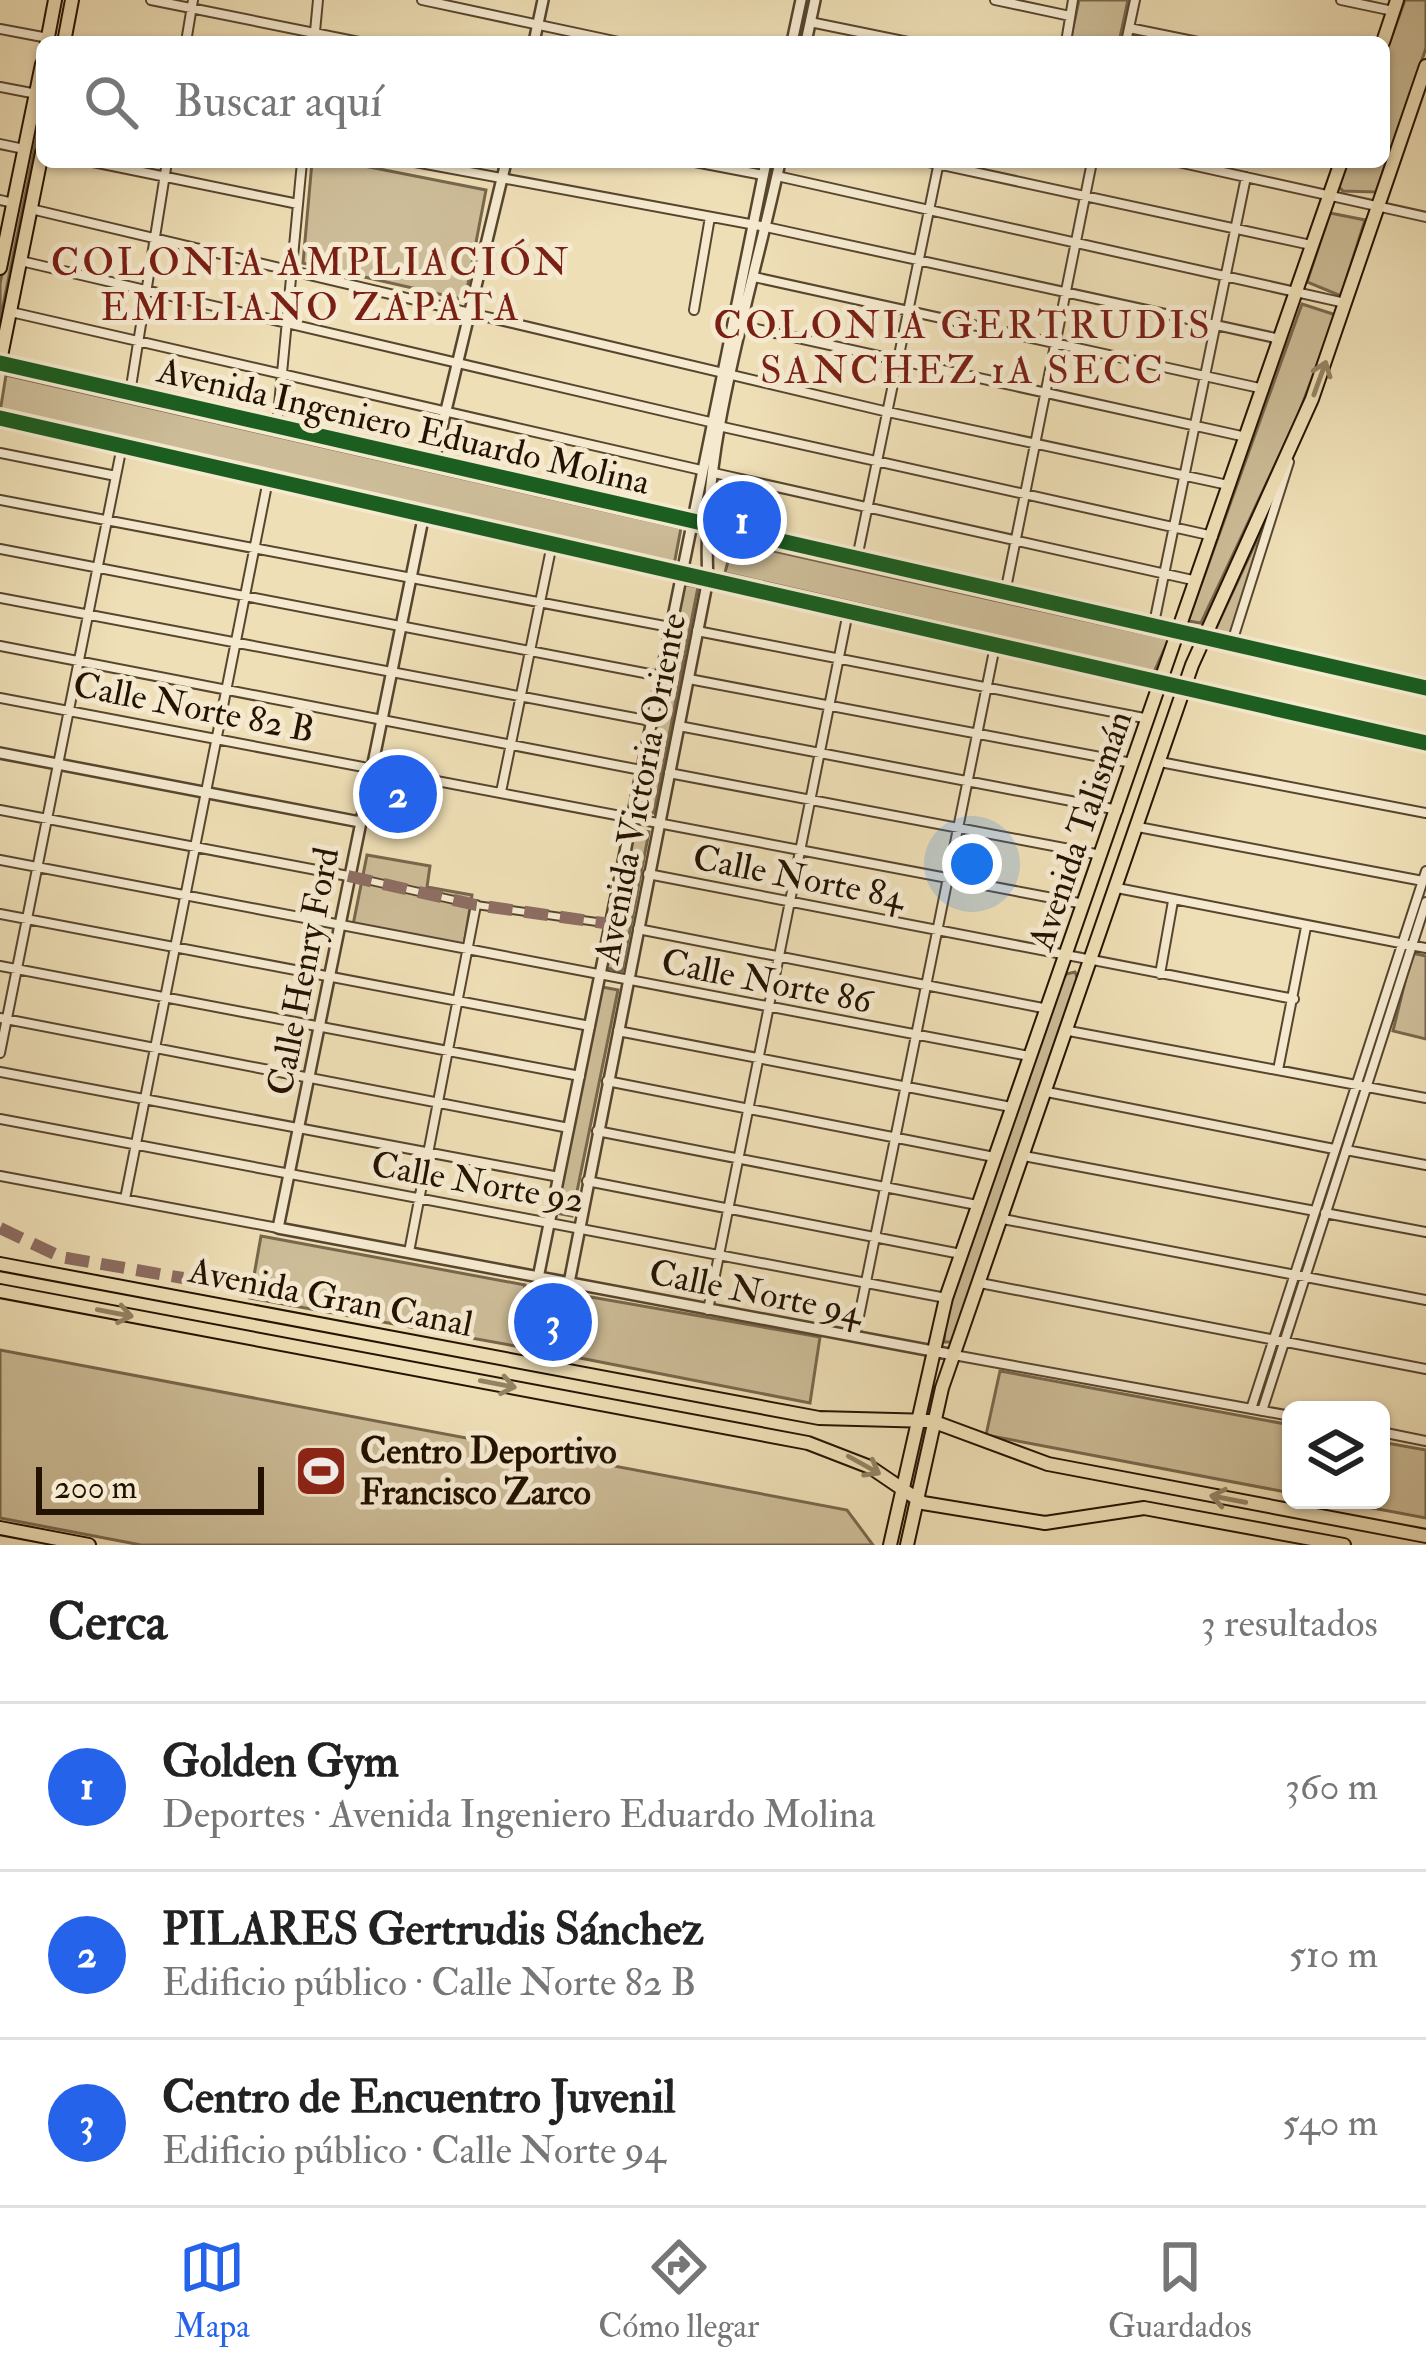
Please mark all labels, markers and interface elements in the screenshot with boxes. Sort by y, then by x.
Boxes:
search box [36,36,1390,168]
icon: search [78,69,144,135]
text: Buscar aquí [174,74,382,130]
district label: COLONIA AMPLIACIÓN EMILIANO ZAPATA [51,238,571,332]
district label: COLONIA GERTRUDIS SANCHEZ 1A SECC [713,301,1213,395]
street label: Avenida Ingeniero Eduardo Molina [152,348,655,505]
one-way arrow [1310,360,1332,397]
pin: 1 [703,475,781,565]
street label: Avenida Victoria Oriente [584,609,697,968]
street label: Calle Norte 82 B [69,662,318,753]
street label: Avenida Talismán [1018,705,1142,957]
pin: 2 [359,749,437,839]
your location [942,834,1002,894]
street label: Calle Norte 84 [689,835,910,920]
street label: Calle Henry Ford [257,843,350,1099]
street label: Calle Norte 86 [658,939,878,1024]
street label: Calle Norte 92 [368,1142,588,1223]
street label: Avenida Gran Canal [184,1248,477,1347]
street label: Calle Norte 94 [645,1250,868,1335]
pin: 3 [514,1277,592,1367]
one-way arrow [95,1303,134,1325]
one-way arrow [478,1374,517,1396]
map controls [1282,1401,1390,1509]
button: layers [1282,1401,1390,1509]
place label: Centro Deportivo Francisco Zarco [360,1429,617,1515]
sports icon: Centro Deportivo Francisco Zarco [293,1443,349,1499]
one-way arrow [845,1454,880,1477]
scale bar [36,1461,264,1514]
text: 200 m [54,1467,137,1508]
one-way arrow [1210,1487,1249,1509]
text: Cerca [48,1591,167,1655]
text: 3 resultados [1201,1599,1378,1648]
text: Golden Gym [162,1734,399,1790]
text: 1 [80,1762,94,1811]
text: 360 m [1285,1762,1378,1811]
text: Deportes · Avenida Ingeniero Eduardo Molina [162,1790,875,1839]
text: PILARES Gertrudis Sánchez [162,1902,704,1958]
text: 2 [77,1930,97,1979]
text: 510 m [1289,1930,1378,1979]
text: Edificio público · Calle Norte 82 B [162,1958,696,2007]
text: Centro de Encuentro Juvenil [162,2070,676,2126]
text: 3 [80,2098,94,2147]
text: 540 m [1282,2098,1378,2147]
text: Edificio público · Calle Norte 94 [162,2126,665,2175]
tab: Mapa [174,2234,250,2347]
tab: Cómo llegar [598,2234,759,2347]
tab: Guardados [1108,2234,1252,2347]

